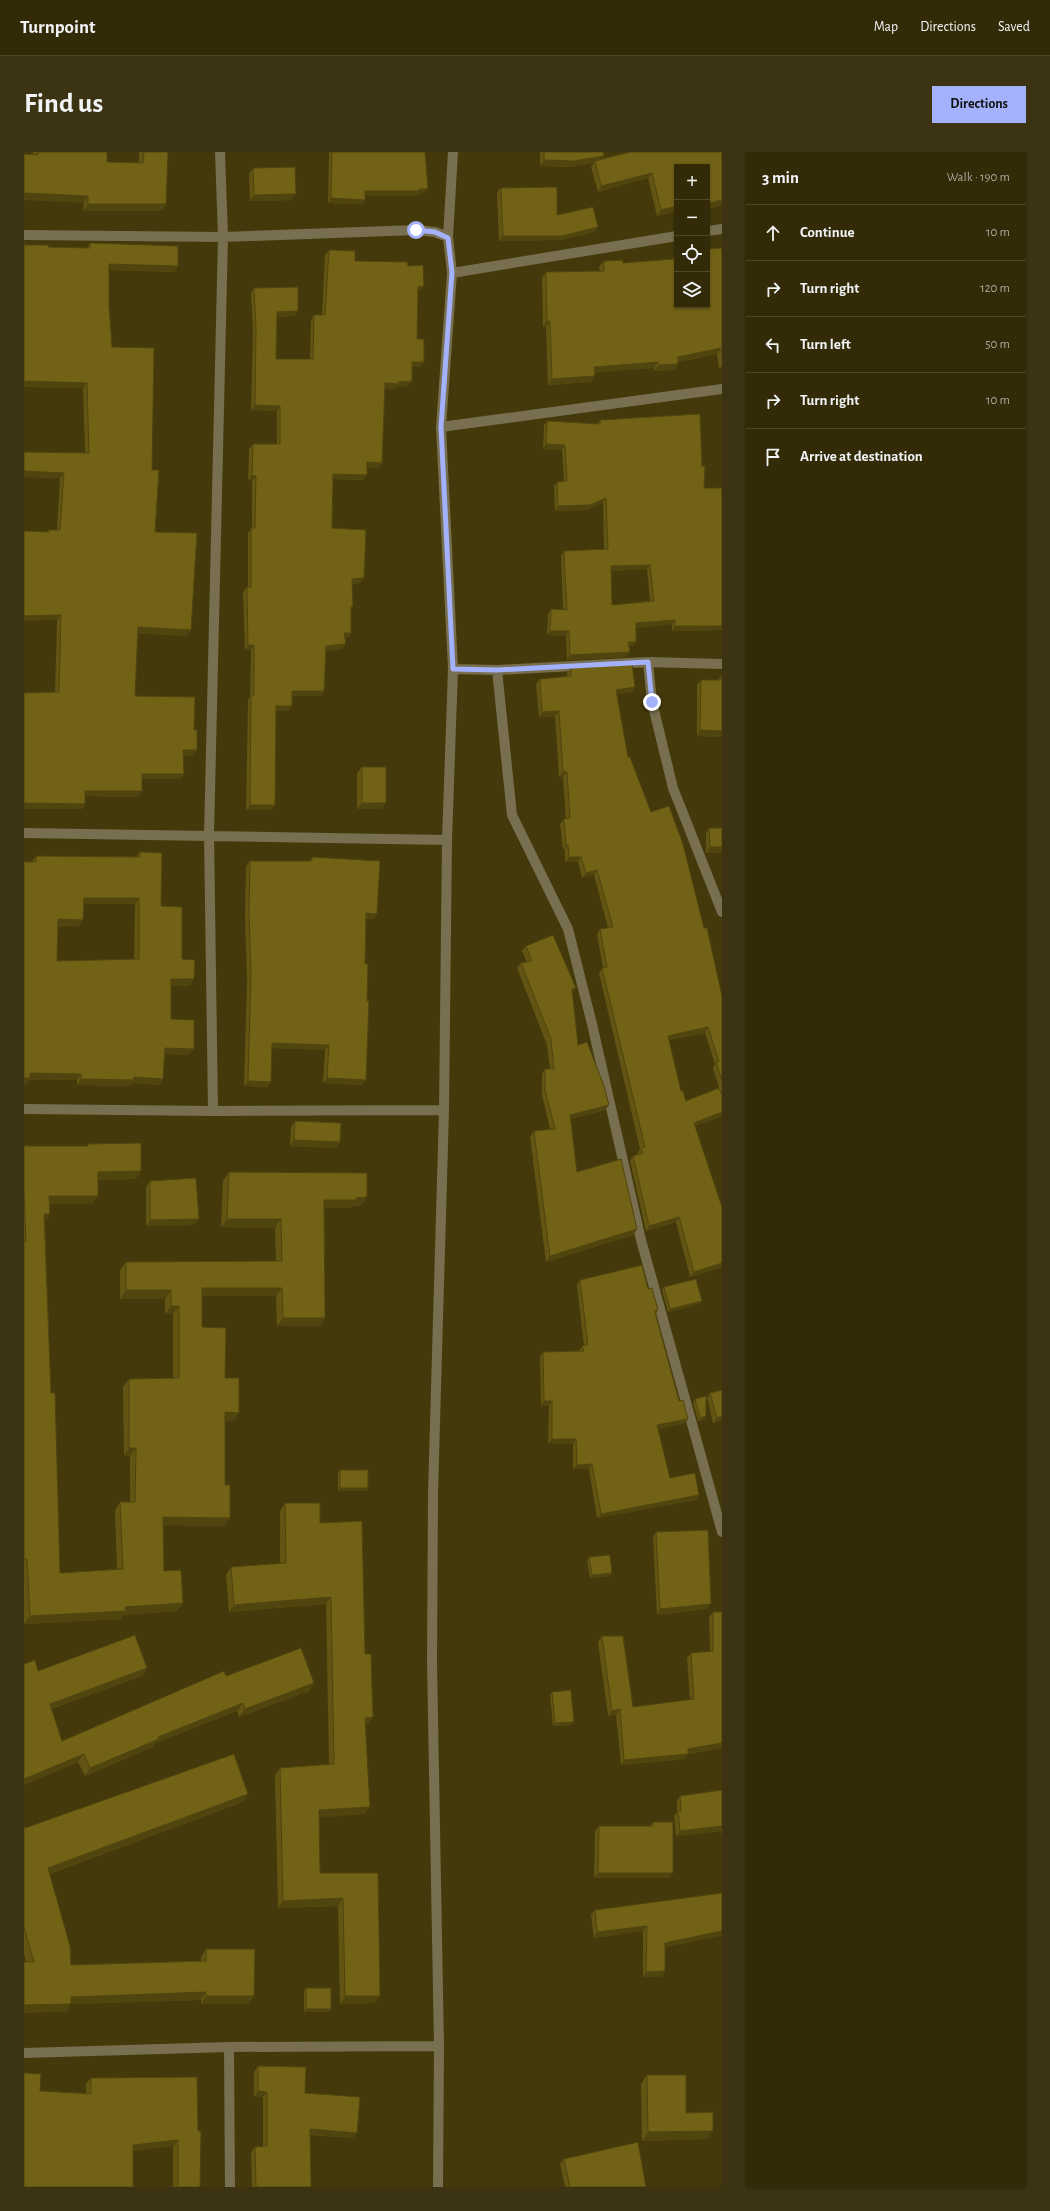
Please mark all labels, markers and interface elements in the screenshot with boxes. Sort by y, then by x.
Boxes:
text: Turnpoint [20,18,95,37]
text: Map [874,20,898,34]
text: Directions [920,20,976,34]
text: Saved [998,20,1030,34]
button: Directions [932,86,1026,123]
text: Find us [24,90,103,118]
map controls [674,164,710,308]
button: + [674,164,710,200]
text: 3 min [762,169,799,186]
text: Walk · 190 m [947,171,1010,184]
button: − [674,200,710,236]
route start [407,221,425,239]
icon: ahead [762,222,784,244]
text: Continue [800,225,855,240]
text: 10 m [986,226,1010,239]
button: locate [674,236,710,272]
button: layers [674,272,710,308]
icon: right [762,278,784,300]
text: Turn right [800,281,859,296]
text: 120 m [980,282,1010,295]
icon: left [762,334,784,356]
text: Turn left [800,337,851,352]
text: 50 m [985,338,1010,351]
icon: right [762,390,784,412]
text: Turn right [800,393,859,408]
text: 10 m [986,394,1010,407]
icon: arrive [762,446,784,468]
text: Arrive at destination [800,449,923,464]
route end [643,693,661,711]

